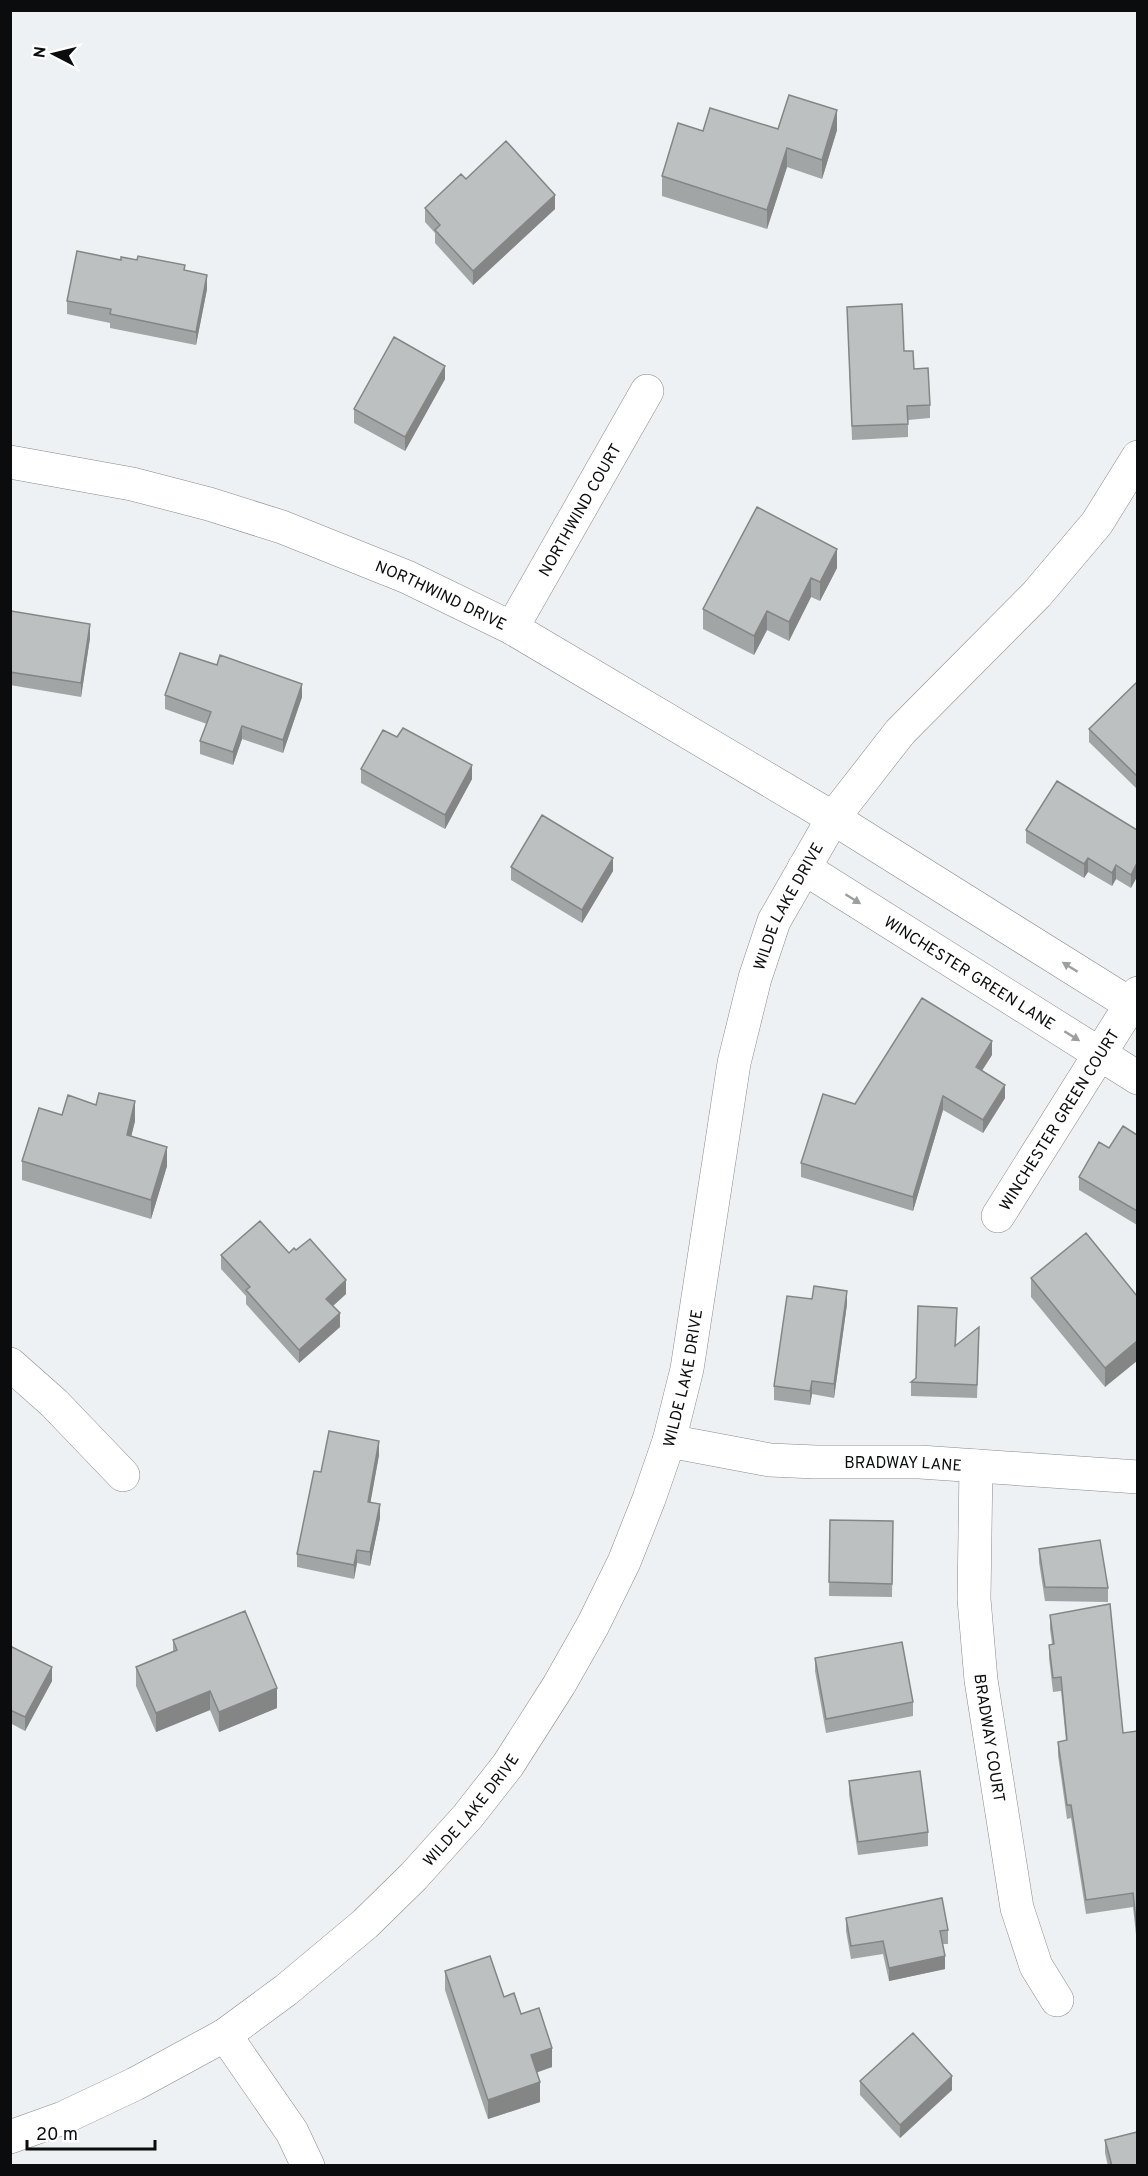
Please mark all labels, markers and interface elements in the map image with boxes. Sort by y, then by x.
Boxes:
north arrow [24,24,84,84]
text: N [30,45,52,59]
street label: NORTHWIND COURT [535,441,627,581]
street label: NORTHWIND DRIVE [372,557,509,636]
street label: WILDE LAKE DRIVE [750,840,829,973]
one-way arrow [845,894,861,905]
street label: WINCHESTER GREEN LANE [879,913,1058,1035]
one-way arrow [1062,962,1078,973]
street label: WINCHESTER GREEN COURT [996,1026,1125,1215]
one-way arrow [1064,1031,1080,1042]
street label: WILDE LAKE DRIVE [660,1308,708,1449]
street label: BRADWAY LANE [844,1454,963,1477]
street label: BRADWAY COURT [969,1673,1008,1804]
street label: WILDE LAKE DRIVE [420,1751,524,1871]
scale bar [27,2113,154,2151]
text: 20 m [36,2124,78,2147]

